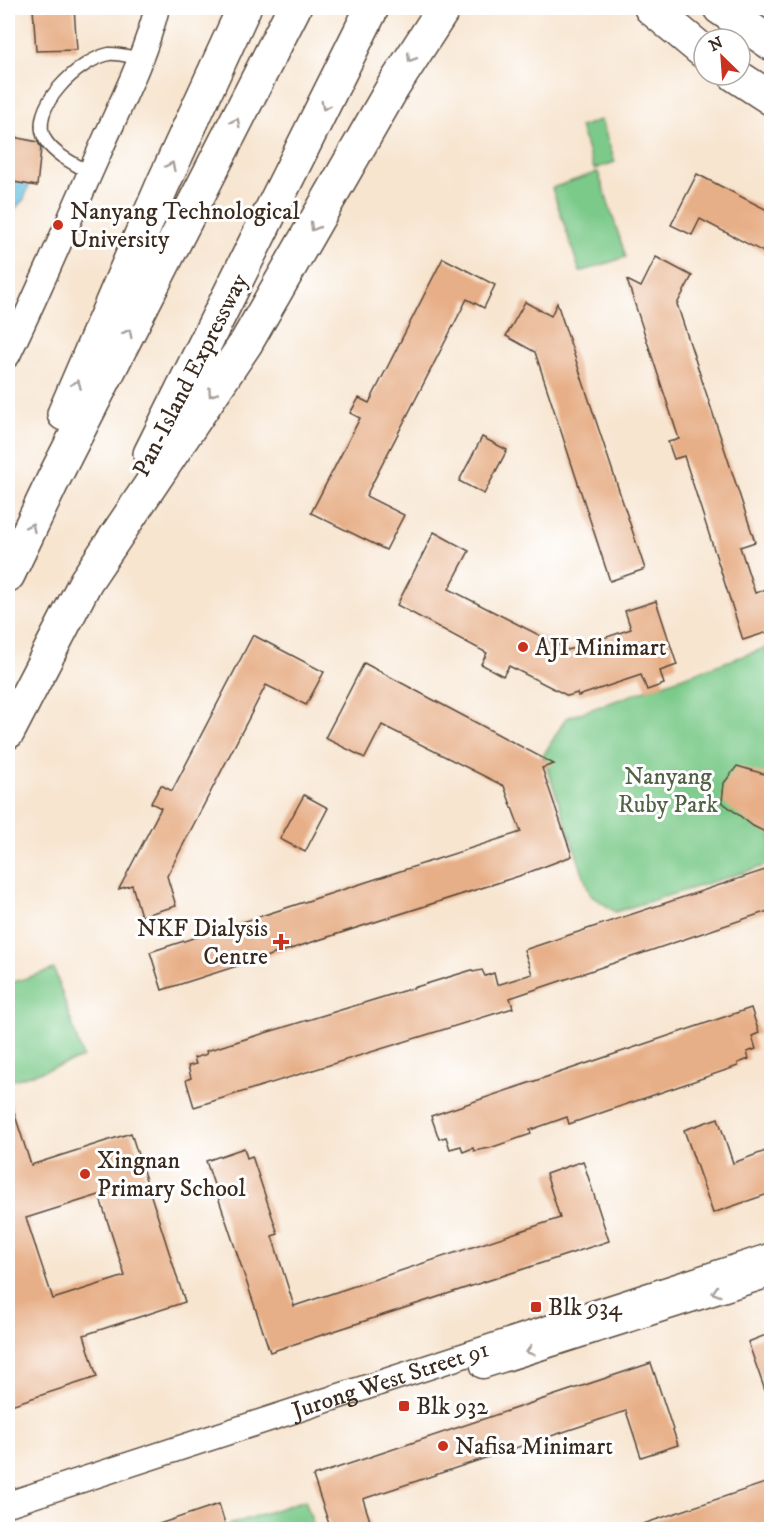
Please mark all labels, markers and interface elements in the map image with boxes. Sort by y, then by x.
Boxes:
north arrow [692,27,752,87]
text: N [706,32,726,56]
one-way arrow [407,52,419,62]
one-way arrow [321,100,332,110]
one-way arrow [229,117,240,128]
one-way arrow [164,162,176,173]
place label: Nanyang Technological University [70,197,300,255]
marker: Nanyang Technological University [51,218,65,232]
one-way arrow [309,221,321,231]
street label: Pan-Island Expressway [127,268,255,482]
one-way arrow [121,328,132,339]
one-way arrow [70,379,82,390]
one-way arrow [208,386,219,397]
one-way arrow [23,522,35,533]
place label: AJI Minimart [535,633,667,663]
marker: AJI Minimart [516,640,530,654]
park label: Nanyang Ruby Park [618,762,718,820]
place label: NKF Dialysis Centre [137,914,268,972]
marker: NKF Dialysis Centre [272,933,290,951]
place label: Xingnan Primary School [97,1146,246,1204]
marker: Xingnan Primary School [78,1167,92,1181]
one-way arrow [711,1285,722,1297]
place label: Blk 934 [548,1293,623,1323]
marker: Blk 934 [529,1300,543,1314]
street label: Jurong West Street 91 [287,1334,493,1427]
one-way arrow [525,1344,536,1356]
place label: Blk 932 [416,1392,488,1422]
marker: Blk 932 [397,1399,411,1413]
place label: Nafisa Minimart [455,1432,613,1462]
marker: Nafisa Minimart [436,1439,450,1453]

